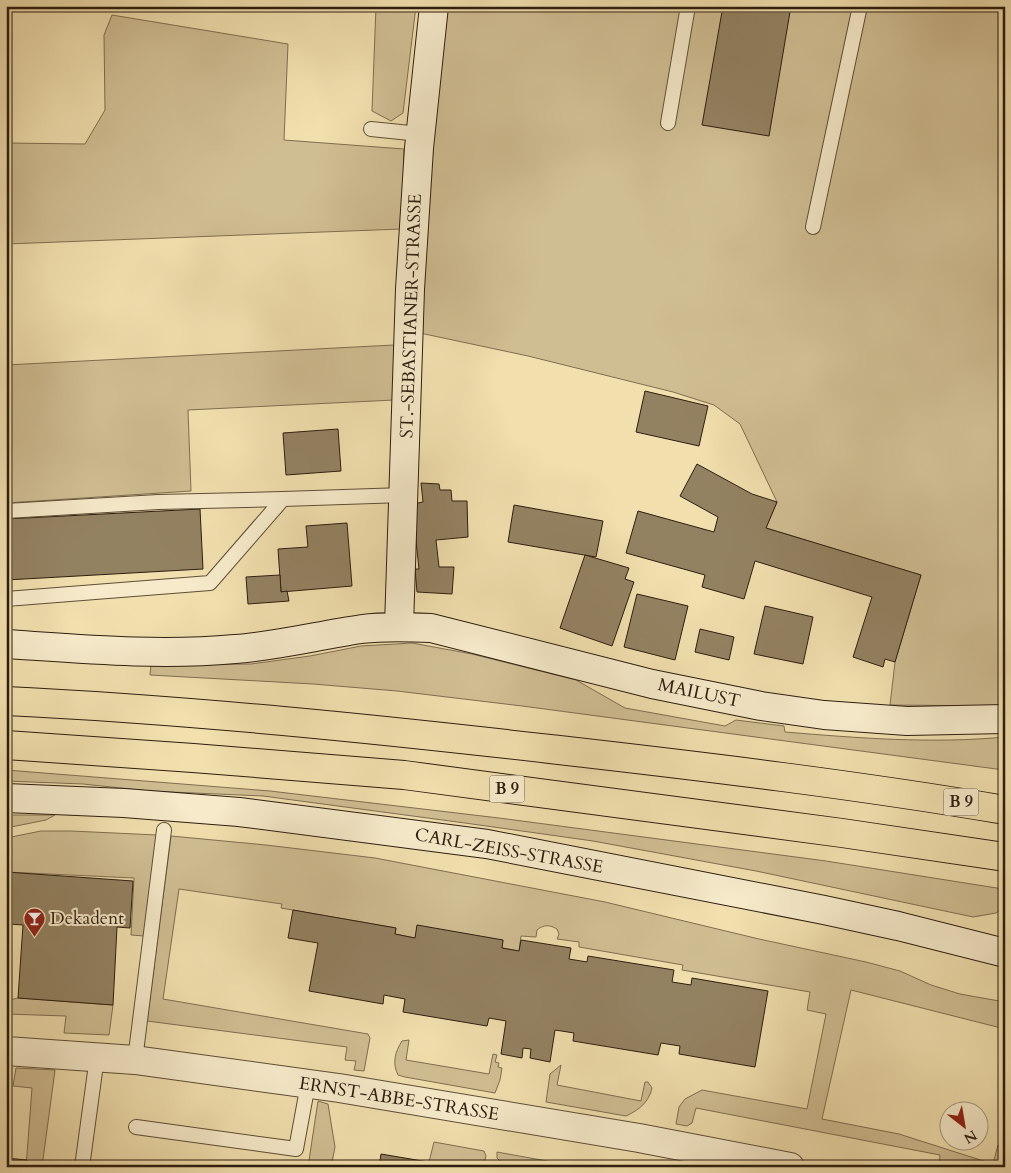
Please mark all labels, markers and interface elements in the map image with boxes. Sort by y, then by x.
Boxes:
street label: ST.-SEBASTIANER-STRASSE [394,193,428,439]
street label: MAILUST [655,672,743,714]
road number: B 9 [490,776,524,802]
road number: B 9 [944,789,978,816]
street label: CARL-ZEISS-STRASSE [413,822,605,880]
bar icon: Dekadent [22,906,46,937]
place label: Dekadent [50,906,124,931]
street label: ERNST-ABBE-STRASSE [297,1071,501,1127]
north arrow [938,1100,988,1150]
text: N [960,1125,981,1148]

